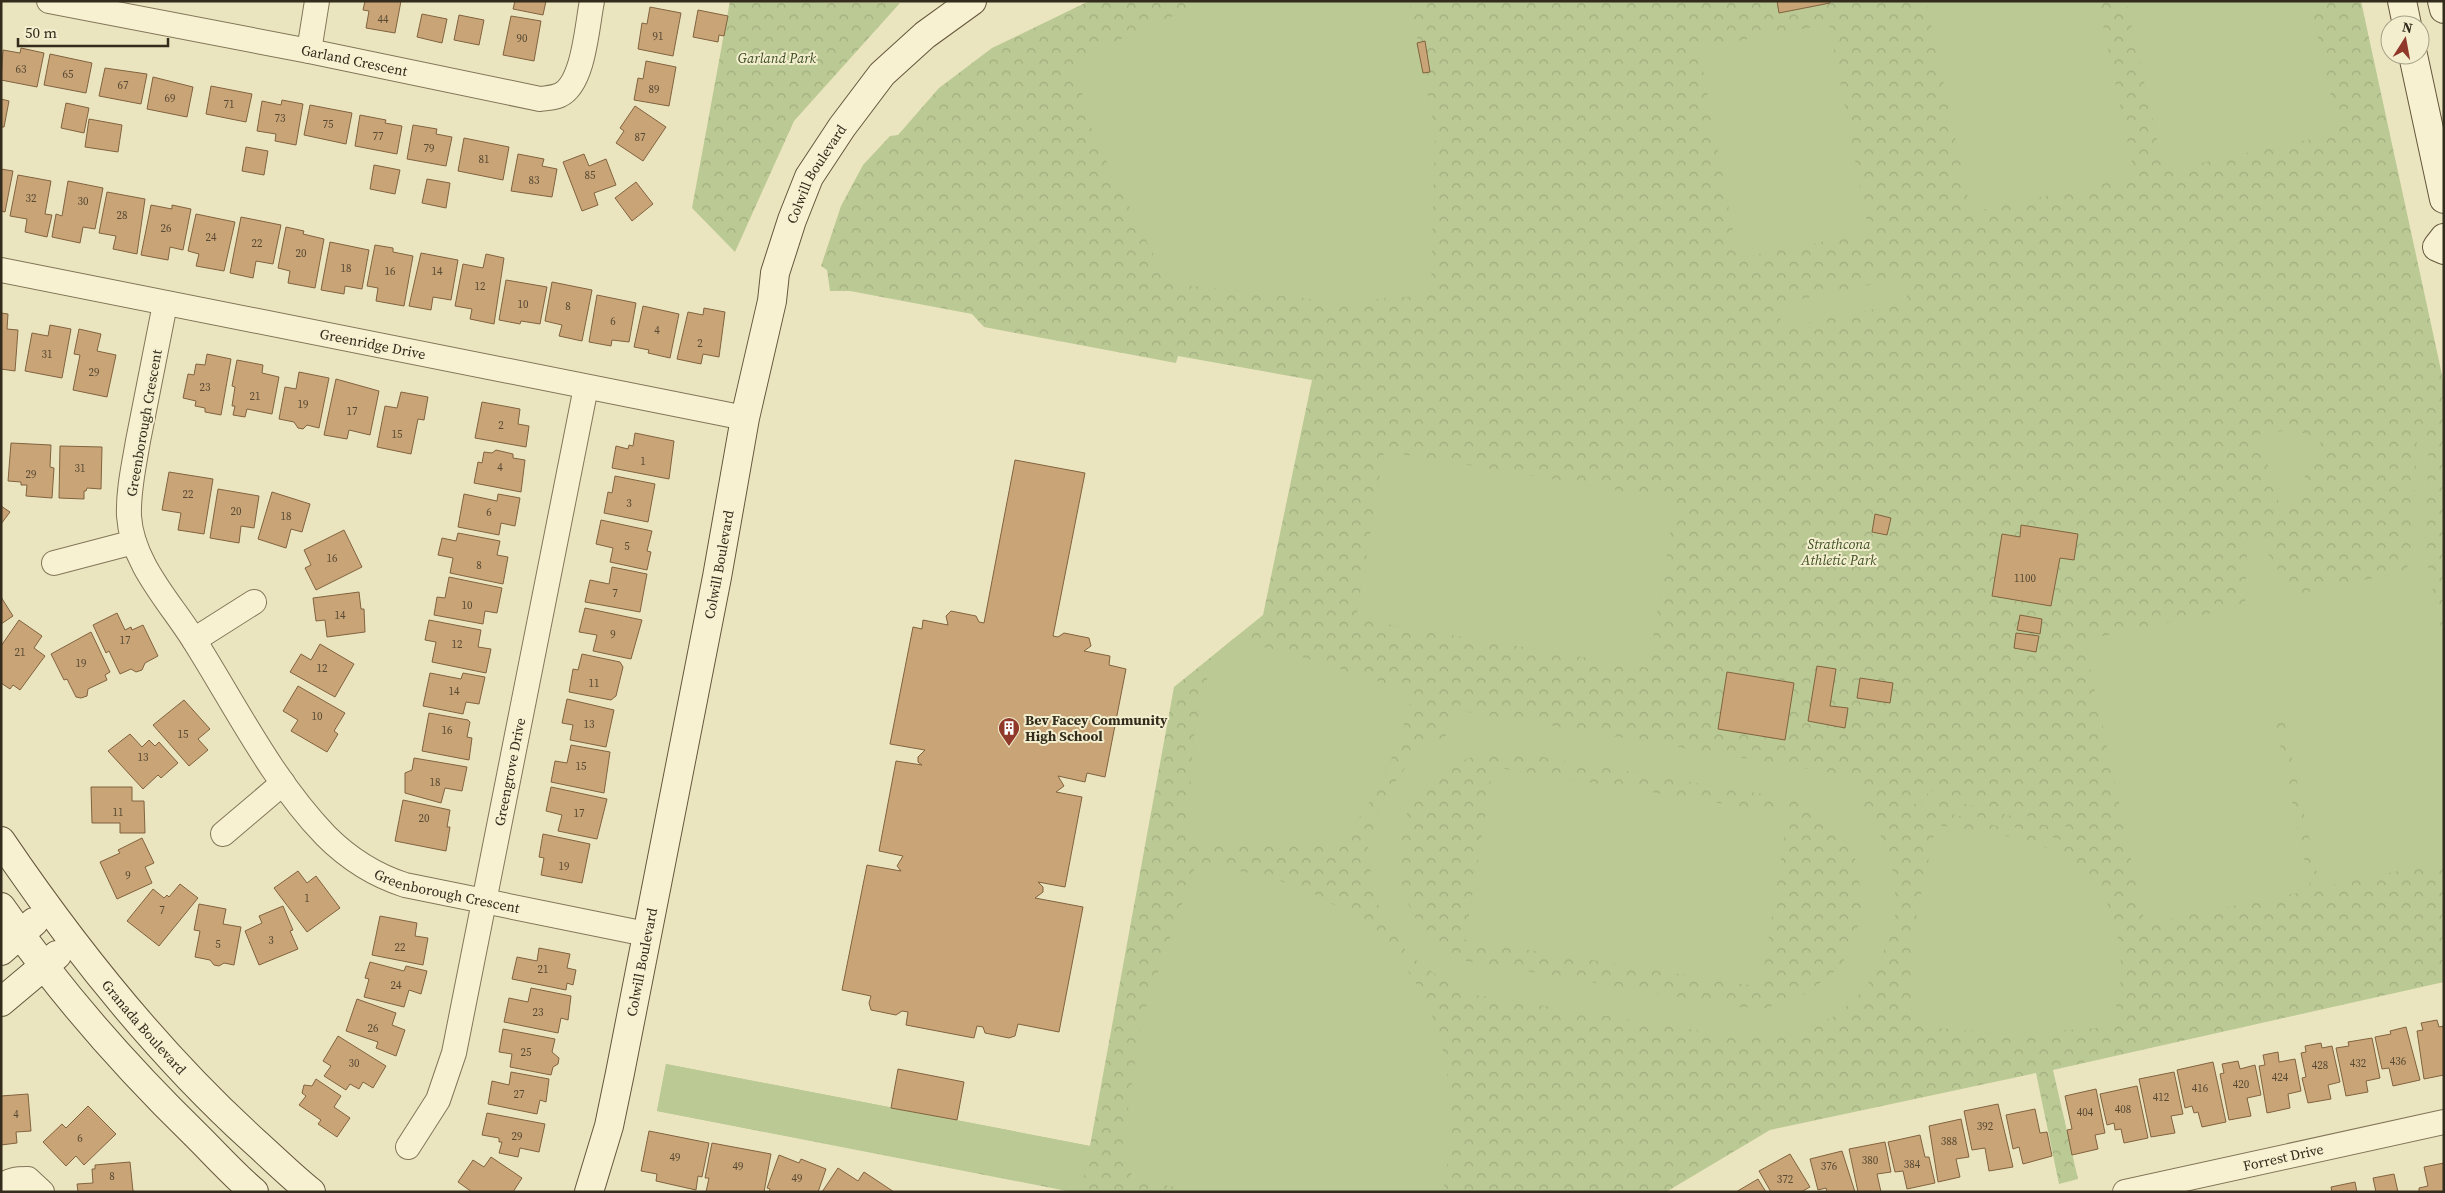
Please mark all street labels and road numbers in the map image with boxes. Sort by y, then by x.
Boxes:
street label: Garland Crescent [299,40,410,81]
street label: Colwill Boulevard [782,120,851,226]
street label: Greenridge Drive [318,324,427,364]
street label: Greenborough Crescent [121,348,167,498]
street label: Colwill Boulevard [699,509,739,621]
street label: Greengrove Drive [489,716,530,828]
street label: Greenborough Crescent [371,864,522,918]
street label: Colwill Boulevard [621,906,662,1018]
street label: Granada Boulevard [97,976,191,1079]
street label: Forrest Drive [2241,1139,2325,1176]

